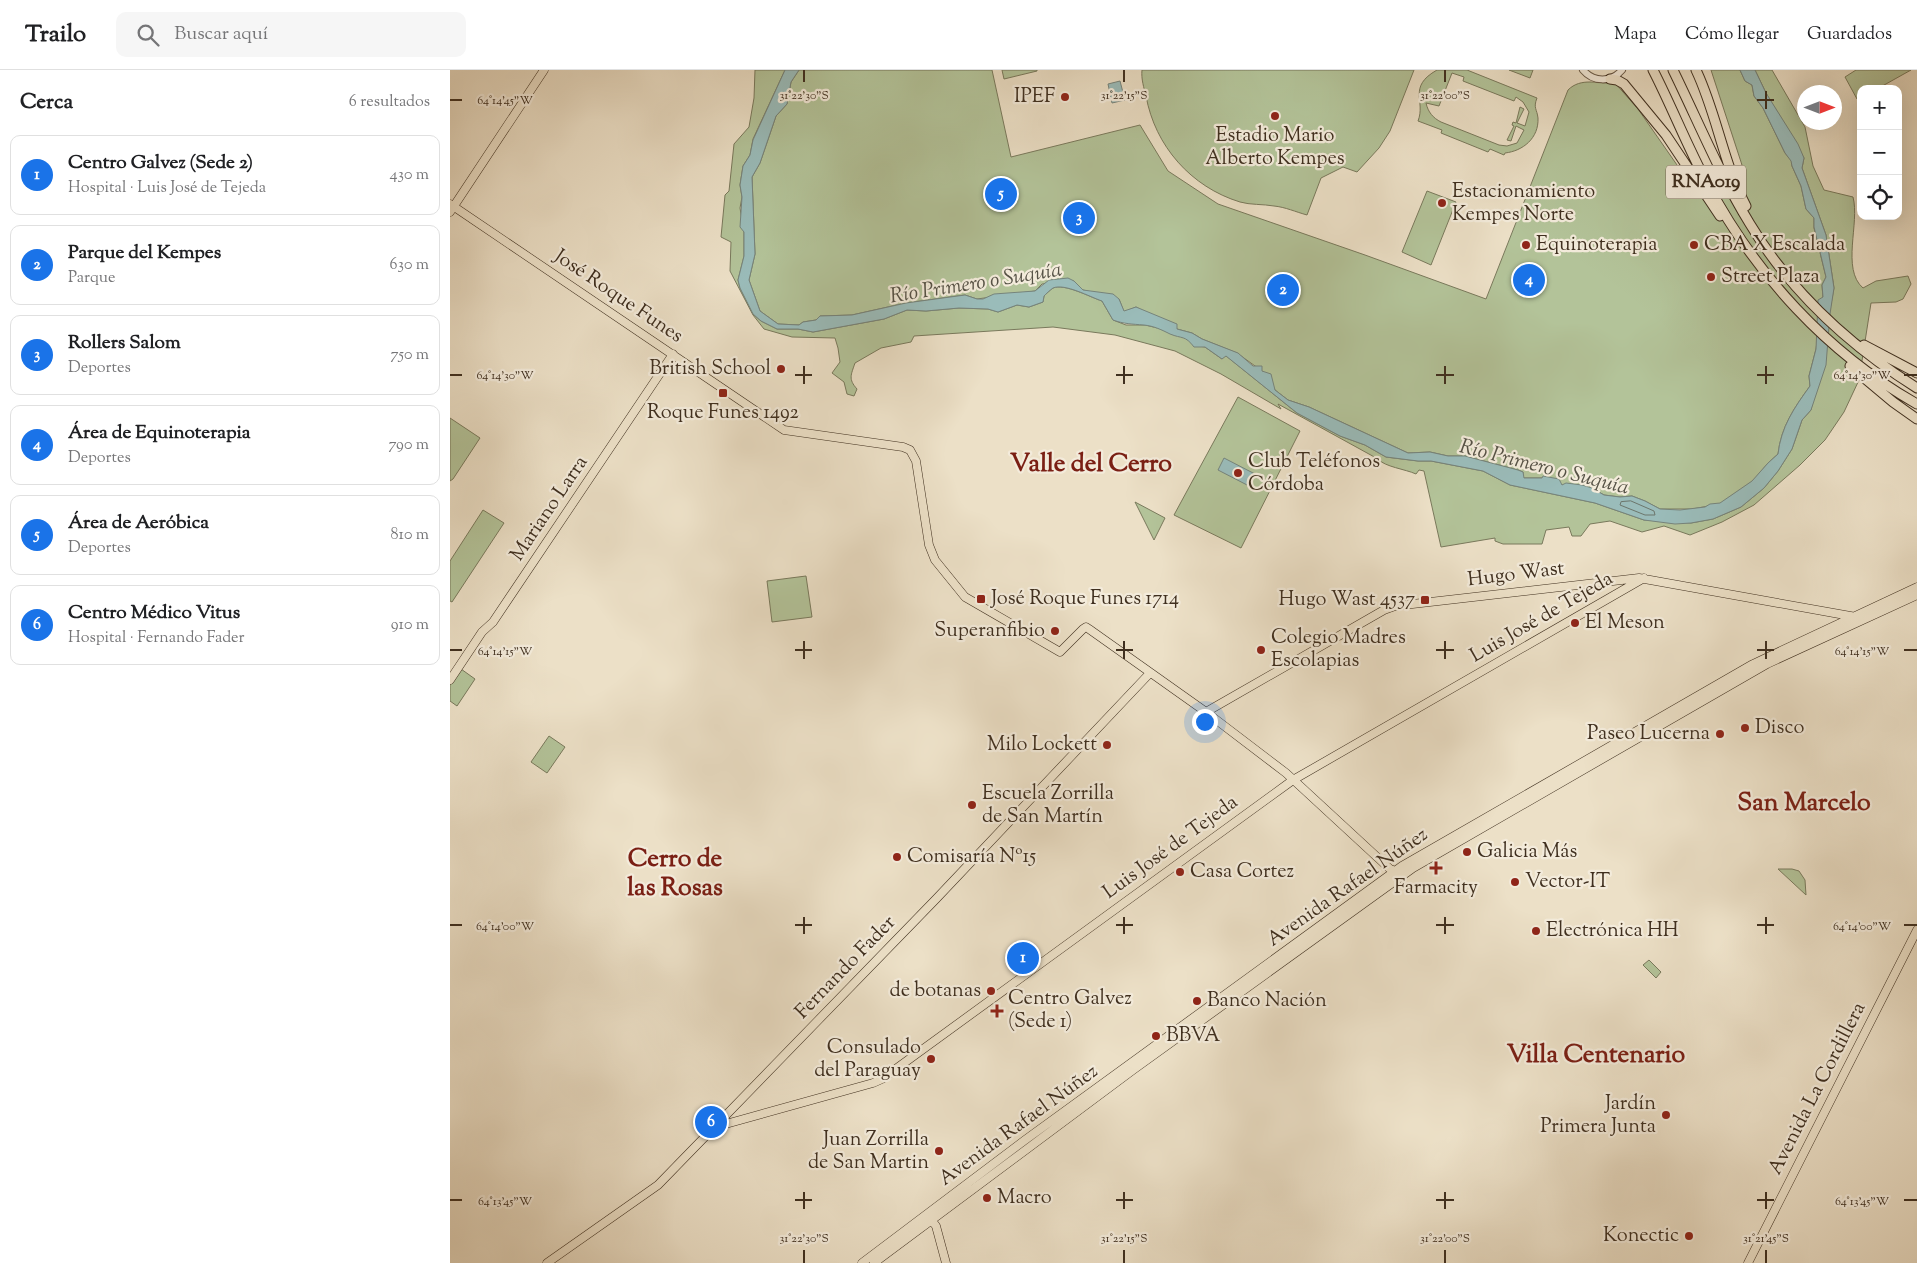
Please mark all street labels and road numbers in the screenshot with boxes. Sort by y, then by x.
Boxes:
road number: RNA019 [1666,165,1746,198]
street label: José Roque Funes [547,242,688,351]
street label: Mariano Larra [504,450,596,568]
street label: Hugo Wast [1466,555,1566,595]
street label: Luis José de Tejeda [1465,565,1619,671]
street label: Luis José de Tejeda [1097,789,1245,907]
street label: Avenida Rafael Núñez [1261,821,1435,955]
street label: Fernando Fader [789,909,903,1026]
street label: Avenida La Cordillera [1762,998,1874,1180]
street label: Avenida Rafael Núñez [933,1058,1105,1194]

